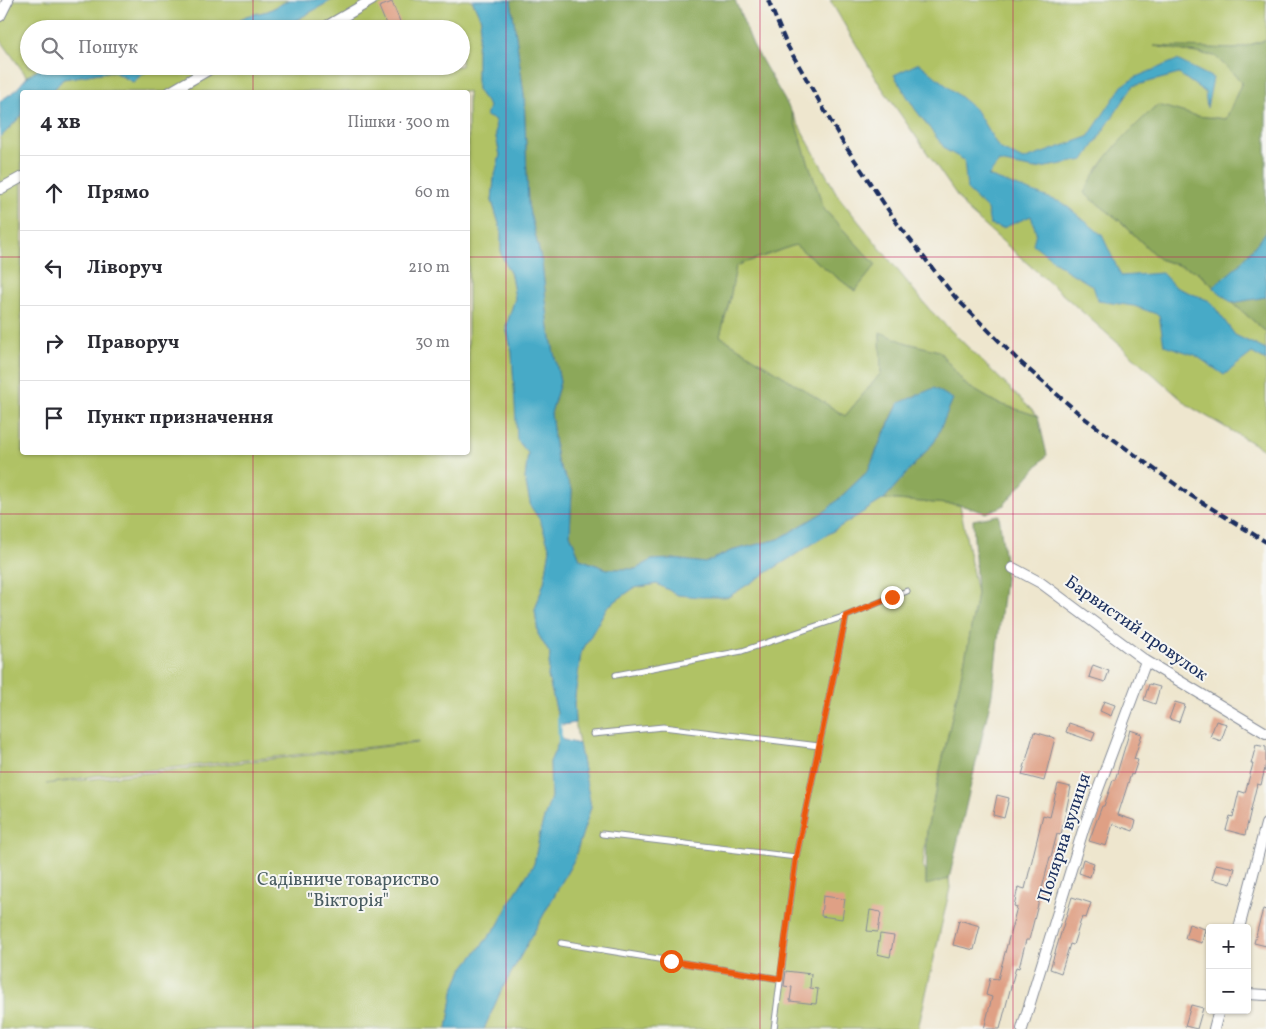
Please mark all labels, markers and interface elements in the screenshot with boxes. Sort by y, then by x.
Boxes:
search box [20,20,470,75]
icon: search [38,34,66,62]
text: Пошук [78,35,138,61]
text: 4 хв [40,108,81,137]
text: Пішки · 300 m [347,112,450,134]
icon: ahead [40,179,68,207]
text: Прямо [87,180,149,206]
text: 60 m [415,182,450,204]
icon: left [40,254,68,282]
text: Ліворуч [87,255,162,281]
text: 210 m [408,257,450,279]
icon: right [40,329,68,357]
text: Праворуч [87,330,179,356]
text: 30 m [415,332,450,354]
icon: arrive [40,404,68,432]
text: Пункт призначення [87,405,273,431]
street label: Барвистий провулок [1059,570,1213,688]
route end [881,586,904,609]
street label: Полярна вулиця [1032,770,1098,906]
park label: Садівниче товариство "Вікторія" [257,868,439,914]
map controls [1206,924,1251,1014]
button: + [1206,924,1251,969]
route start [660,950,683,973]
button: − [1206,969,1251,1014]

